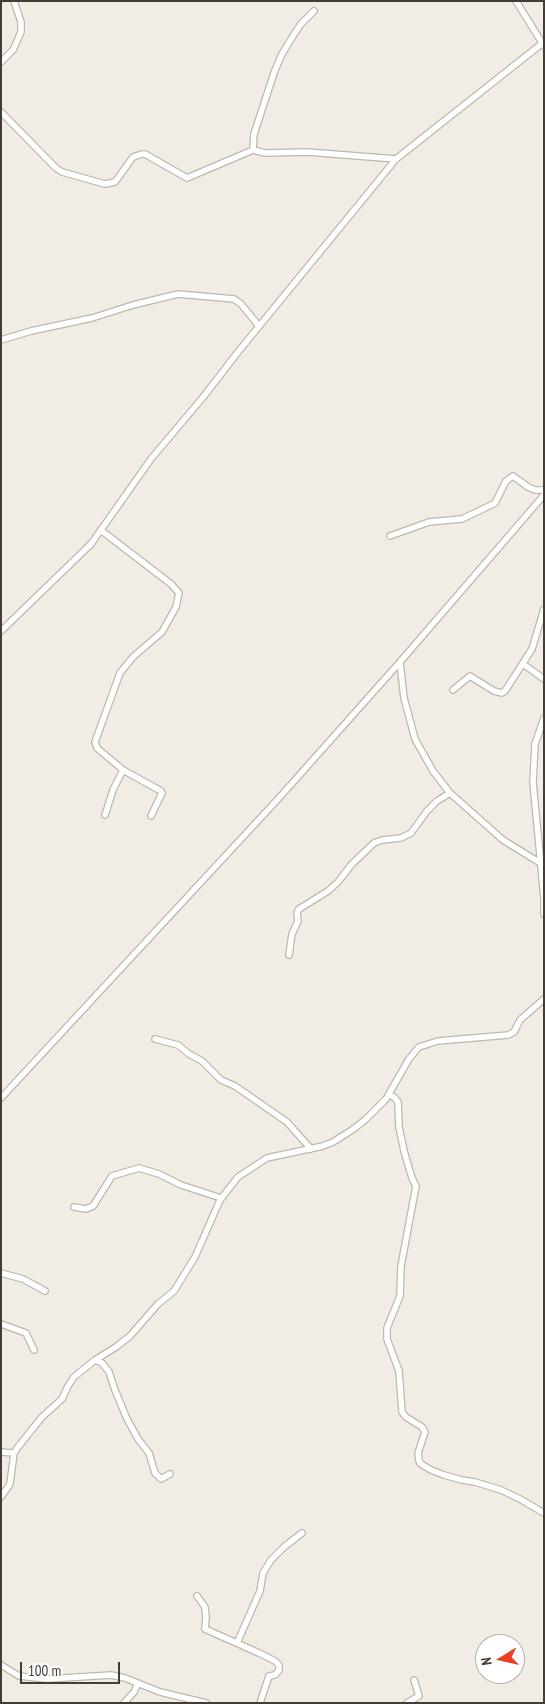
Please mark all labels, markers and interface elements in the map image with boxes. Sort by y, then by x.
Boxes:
north arrow [475,1634,525,1684]
scale bar [22,1652,122,1684]
text: N [477,1656,496,1666]
text: 100 m [28,1661,61,1680]

